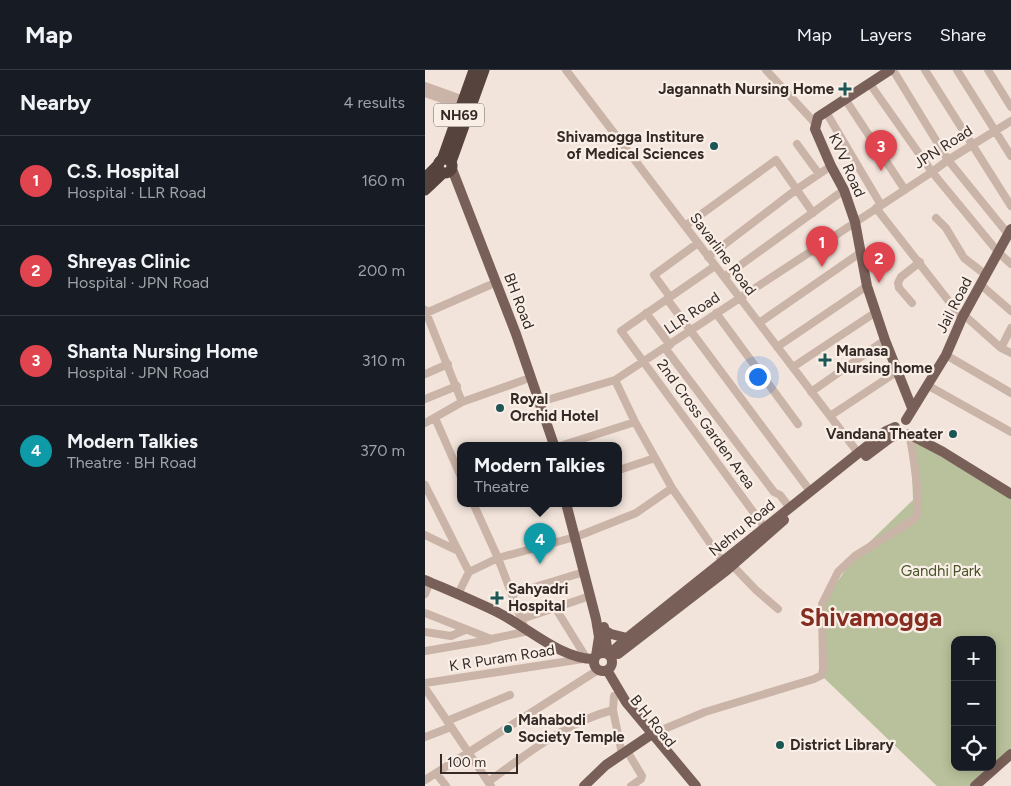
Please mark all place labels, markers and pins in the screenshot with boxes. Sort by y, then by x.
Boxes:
place label: Jagannath Nursing Home [658,80,835,98]
marker: Jagannath Nursing Home [838,82,852,96]
place label: Shivamogga Institure of Medical Sciences [557,128,705,163]
pin: 3 [865,130,897,171]
marker: Shivamogga Institure of Medical Sciences [708,140,720,152]
pin: 1 [806,226,838,267]
pin: 2 [863,242,895,283]
place label: Manasa Nursing home [836,342,933,377]
marker: Manasa Nursing home [818,353,832,367]
place label: Royal Orchid Hotel [510,390,599,425]
marker: Royal Orchid Hotel [494,402,506,414]
place label: Vandana Theater [826,425,943,443]
marker: Vandana Theater [947,428,959,440]
pin: 4 [524,523,556,564]
place label: Sahyadri Hospital [508,580,568,615]
marker: Sahyadri Hospital [490,591,504,605]
place label: Mahabodi Society Temple [518,711,625,746]
marker: Mahabodi Society Temple [502,723,514,735]
place label: District Library [790,736,894,754]
marker: District Library [774,739,786,751]

